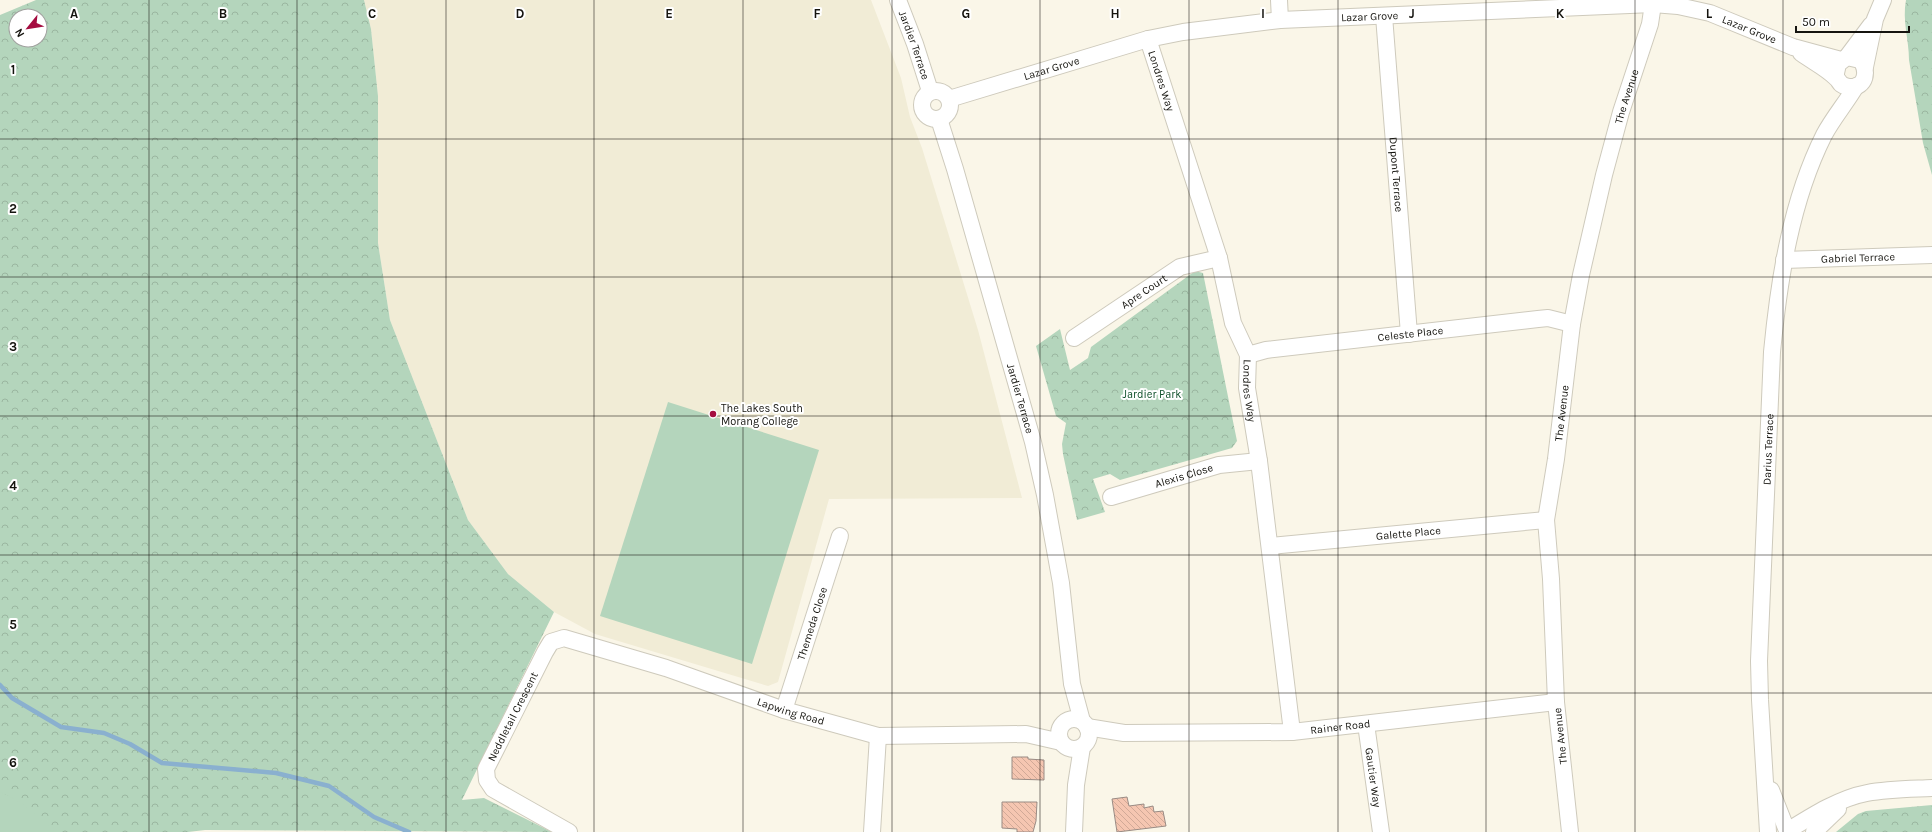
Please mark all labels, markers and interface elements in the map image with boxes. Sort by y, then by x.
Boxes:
text: A [70,6,78,21]
text: B [219,6,227,21]
text: C [368,6,376,21]
text: D [516,6,525,21]
text: E [665,6,673,21]
text: F [813,6,821,21]
text: G [962,6,970,21]
text: H [1110,6,1120,21]
text: I [1261,6,1265,21]
text: J [1409,6,1415,21]
text: K [1556,6,1565,21]
text: L [1706,6,1713,21]
north arrow [8,8,48,48]
scale bar [1796,8,1909,34]
street label: Jardier Terrace [896,9,932,82]
street label: Lazar Grove [1341,9,1399,24]
street label: Lazar Grove [1720,13,1779,47]
text: 50 m [1802,15,1830,29]
text: N [12,26,27,39]
street label: Londres Way [1145,49,1177,113]
street label: Lazar Grove [1022,54,1081,83]
text: 1 [11,62,15,77]
street label: The Avenue [1612,67,1642,125]
street label: Dupont Terrace [1387,136,1405,213]
text: 2 [9,201,17,216]
street label: Gabriel Terrace [1821,250,1896,266]
street label: Apre Court [1119,272,1170,312]
street label: Celeste Place [1377,324,1444,344]
text: 3 [9,339,17,354]
street label: Londres Way [1240,359,1259,423]
street label: Jardier Terrace [1004,362,1036,435]
street label: The Avenue [1552,384,1572,442]
park label: Jardier Park [1123,388,1181,401]
place label: The Lakes South Morang College [721,402,803,428]
marker: The Lakes South Morang College [708,409,718,419]
street label: Darius Terrace [1760,413,1776,485]
street label: Alexis Close [1154,461,1215,491]
text: 4 [9,478,17,493]
street label: Galette Place [1375,524,1442,543]
street label: Themeda Close [794,585,830,662]
text: 5 [9,617,17,632]
street label: Neddletail Crescent [485,670,541,764]
street label: Lapwing Road [755,695,826,728]
street label: The Avenue [1551,707,1570,765]
street label: Rainer Road [1310,717,1371,737]
street label: Gautier Way [1362,747,1384,808]
text: 6 [9,755,17,770]

